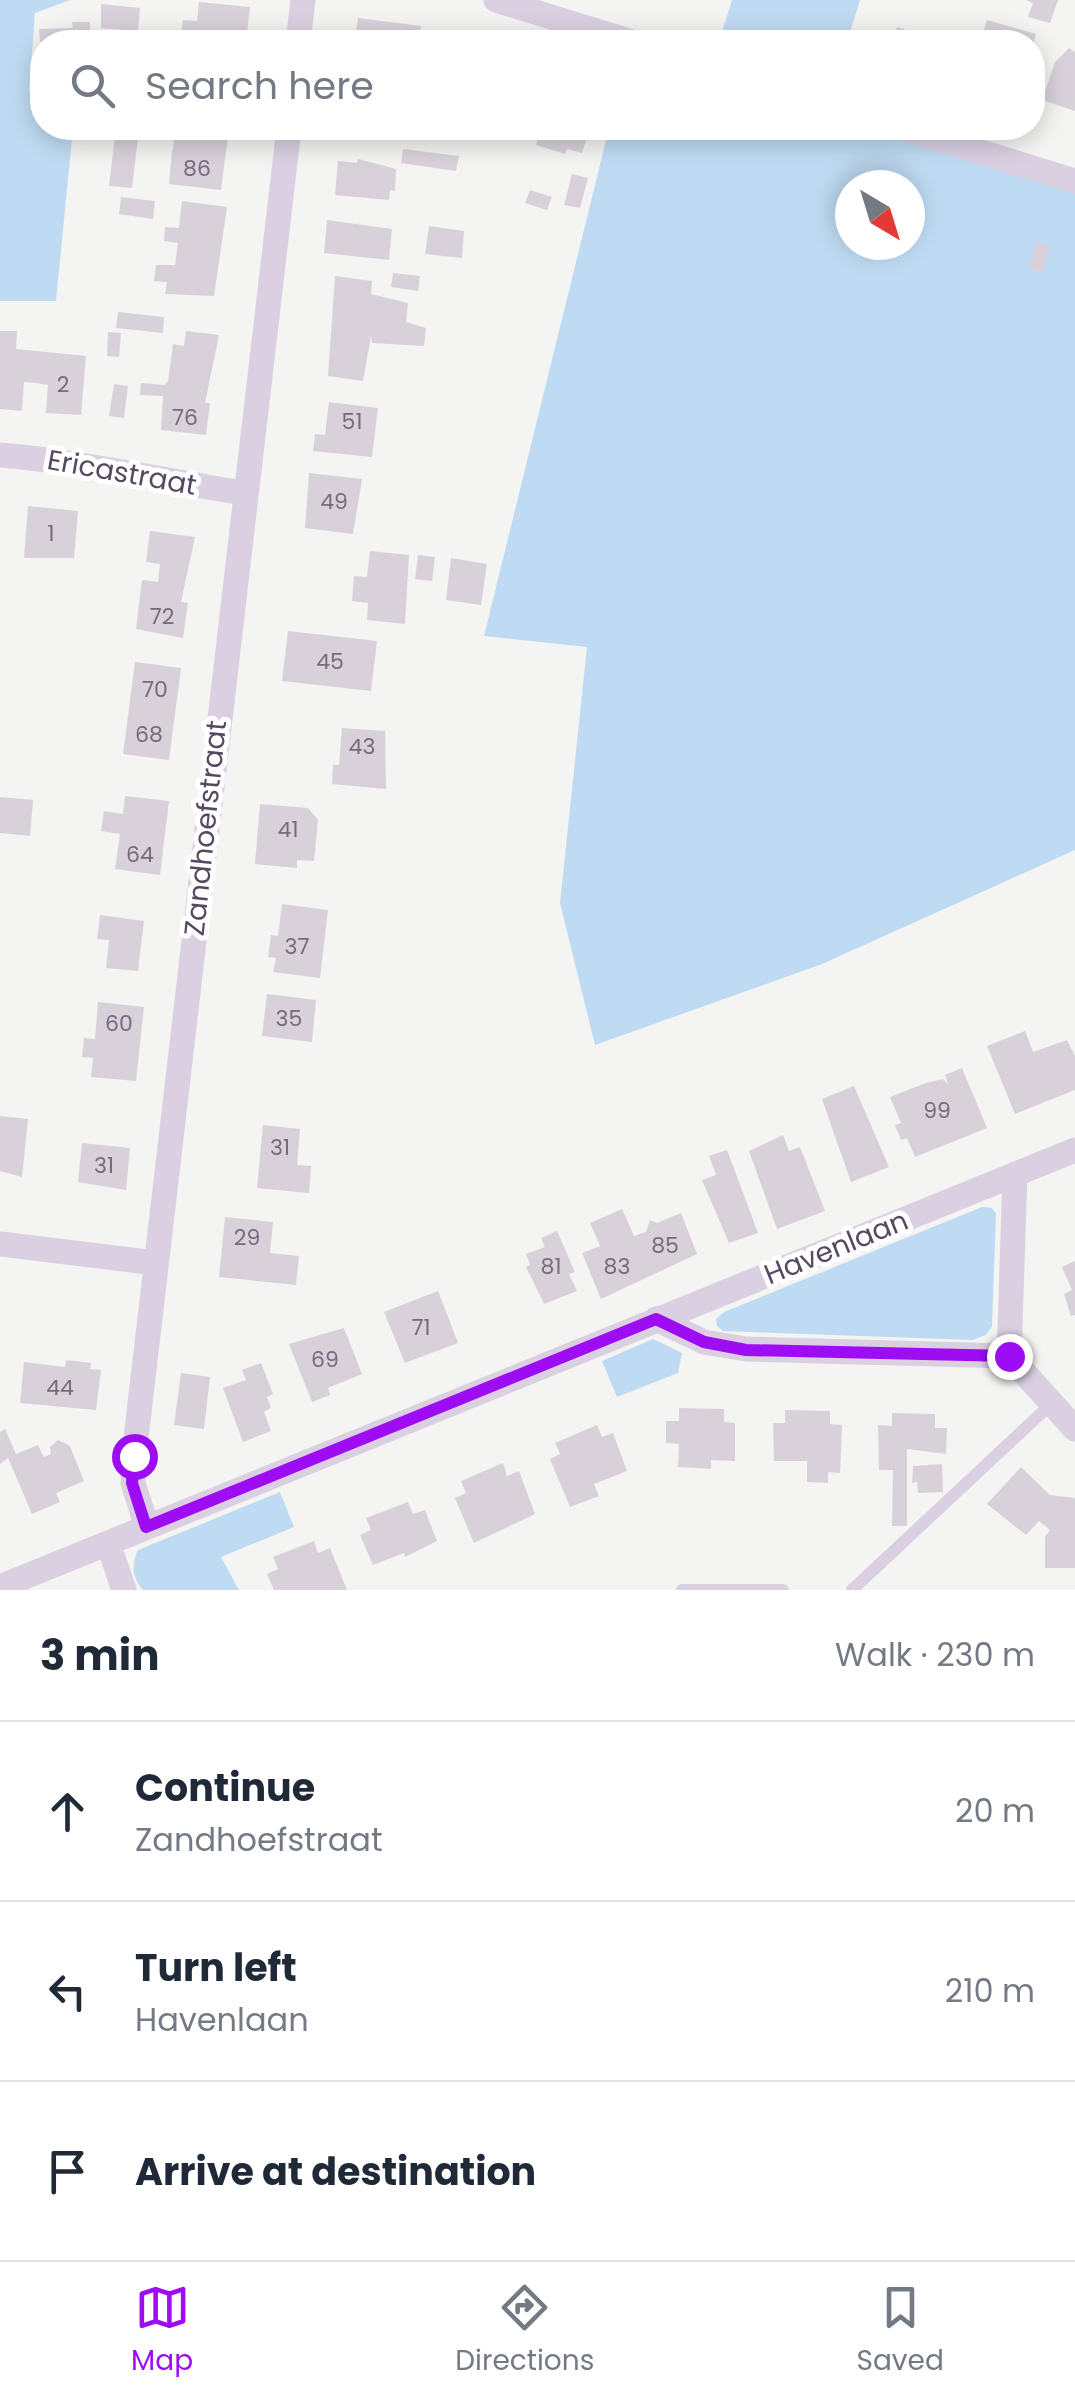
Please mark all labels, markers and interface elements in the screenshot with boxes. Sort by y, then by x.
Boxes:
search box [30,30,1045,140]
icon: search [65,58,120,113]
text: Search here [145,59,374,112]
house number: 86 [183,153,211,184]
north arrow [835,170,925,260]
house number: 2 [57,369,69,400]
house number: 76 [172,402,198,433]
house number: 51 [342,406,362,437]
street label: Ericastraat [44,440,200,505]
house number: 49 [320,486,348,517]
house number: 1 [47,518,55,549]
house number: 72 [150,601,174,632]
house number: 45 [316,646,344,677]
house number: 70 [142,674,168,705]
street label: Zandhoefstraat [175,718,236,938]
house number: 68 [135,719,163,750]
house number: 43 [349,731,375,762]
house number: 41 [278,814,298,845]
house number: 64 [126,839,154,870]
house number: 37 [285,931,309,962]
house number: 35 [276,1003,302,1034]
house number: 60 [105,1008,133,1039]
house number: 99 [923,1095,951,1126]
house number: 31 [270,1132,290,1163]
house number: 31 [94,1150,114,1181]
street label: Havenlaan [758,1201,914,1294]
house number: 29 [234,1222,260,1253]
house number: 85 [651,1230,679,1261]
house number: 81 [541,1251,561,1282]
house number: 83 [604,1251,630,1282]
house number: 71 [411,1312,431,1343]
route end [987,1334,1033,1380]
house number: 69 [311,1344,339,1375]
house number: 44 [46,1372,74,1403]
route start [112,1434,158,1480]
text: 3 min [40,1626,160,1685]
text: Walk · 230 m [835,1632,1035,1677]
text: Continue [135,1761,315,1814]
icon: ahead [40,1784,95,1839]
text: 20 m [955,1788,1035,1833]
text: Zandhoefstraat [135,1817,383,1862]
text: Turn left [135,1941,297,1994]
icon: left [40,1964,95,2019]
text: 210 m [945,1968,1035,2013]
text: Havenlaan [135,1997,309,2042]
icon: arrive [40,2144,95,2199]
text: Arrive at destination [135,2145,536,2198]
tab: Map [131,2280,193,2382]
tab: Directions [455,2280,594,2382]
tab: Saved [857,2280,944,2382]

